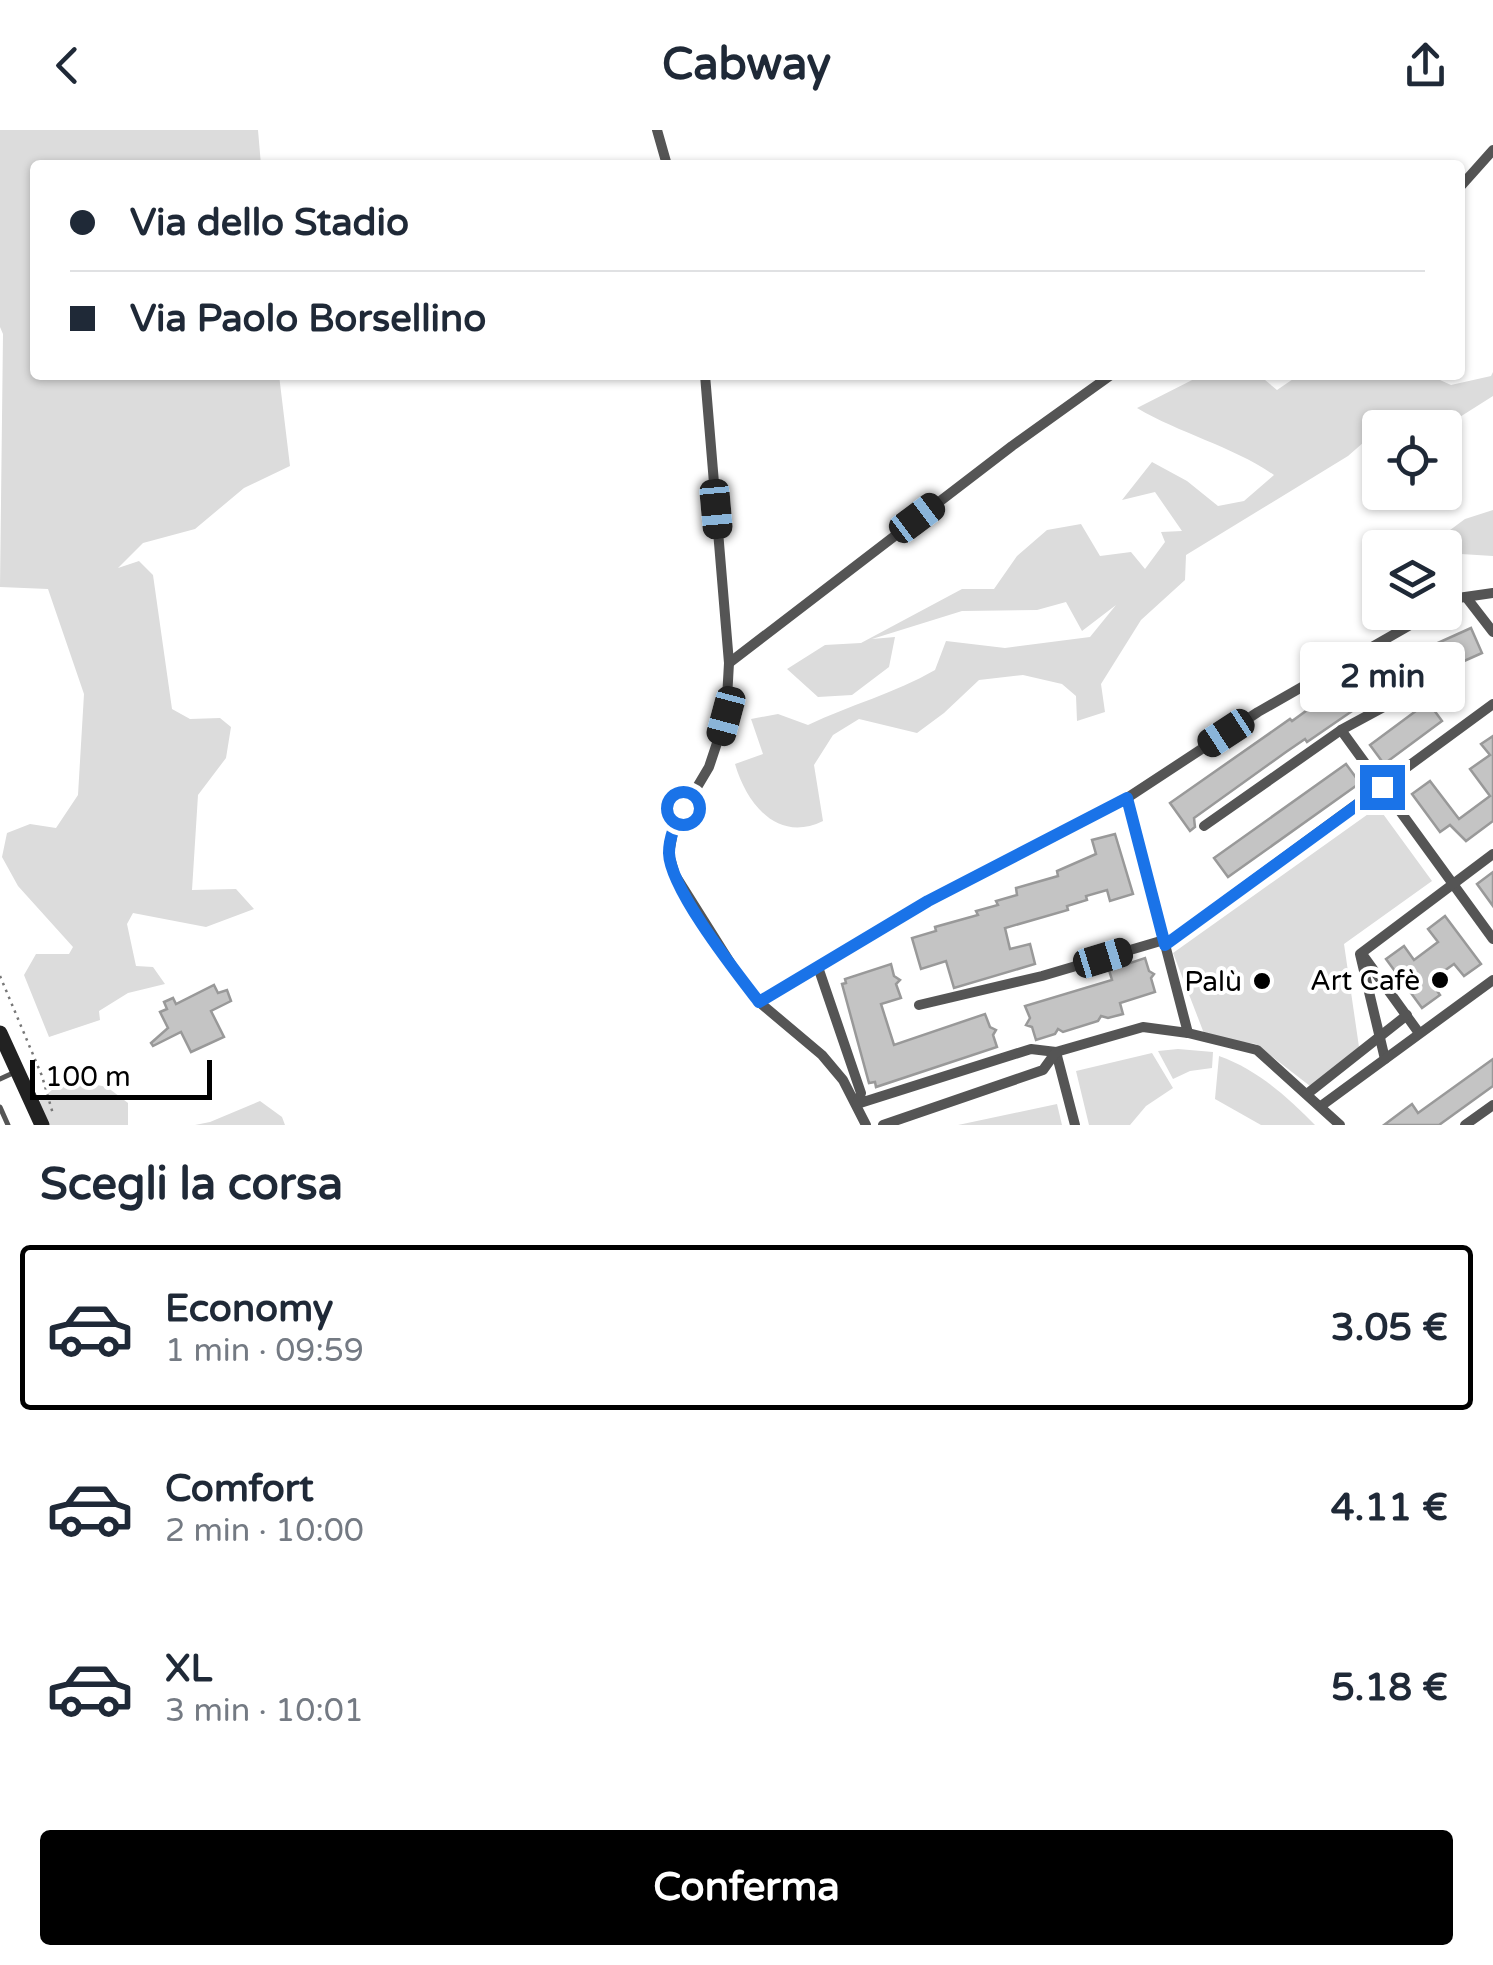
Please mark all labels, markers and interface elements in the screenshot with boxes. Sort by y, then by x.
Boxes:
icon: back [40,38,95,93]
text: Cabway [662,38,831,92]
icon: share [1398,38,1453,93]
text: Via dello Stadio [130,200,409,246]
text: Via Paolo Borsellino [130,296,486,342]
map controls [1362,410,1462,630]
button: locate [1362,410,1462,510]
car [698,478,734,540]
car [884,488,950,548]
button: layers [1362,530,1462,630]
callout: 2 min [1300,642,1464,712]
text: 2 min [1340,658,1425,696]
car [704,683,748,749]
car [1193,704,1259,762]
route end [1360,765,1405,810]
route start [661,786,706,831]
car [1070,935,1136,981]
place label: Art Cafè [1310,964,1420,998]
place label: Palù [1184,965,1242,999]
marker: Art Cafè [1429,969,1451,991]
marker: Palù [1251,970,1273,992]
scale bar [30,1055,212,1100]
text: 100 m [45,1060,131,1094]
text: Scegli la corsa [40,1158,343,1212]
icon: car [45,1283,135,1373]
text: Economy [165,1286,333,1332]
text: 3.05 € [1331,1305,1448,1351]
text: 1 min · 09:59 [165,1332,364,1370]
icon: car [45,1463,135,1553]
text: Comfort [165,1466,314,1512]
text: 4.11 € [1331,1485,1448,1531]
text: 2 min · 10:00 [165,1512,364,1550]
icon: car [45,1643,135,1733]
text: XL [165,1646,212,1692]
text: 5.18 € [1331,1665,1448,1711]
text: 3 min · 10:01 [165,1692,364,1730]
button: Conferma [40,1830,1453,1945]

